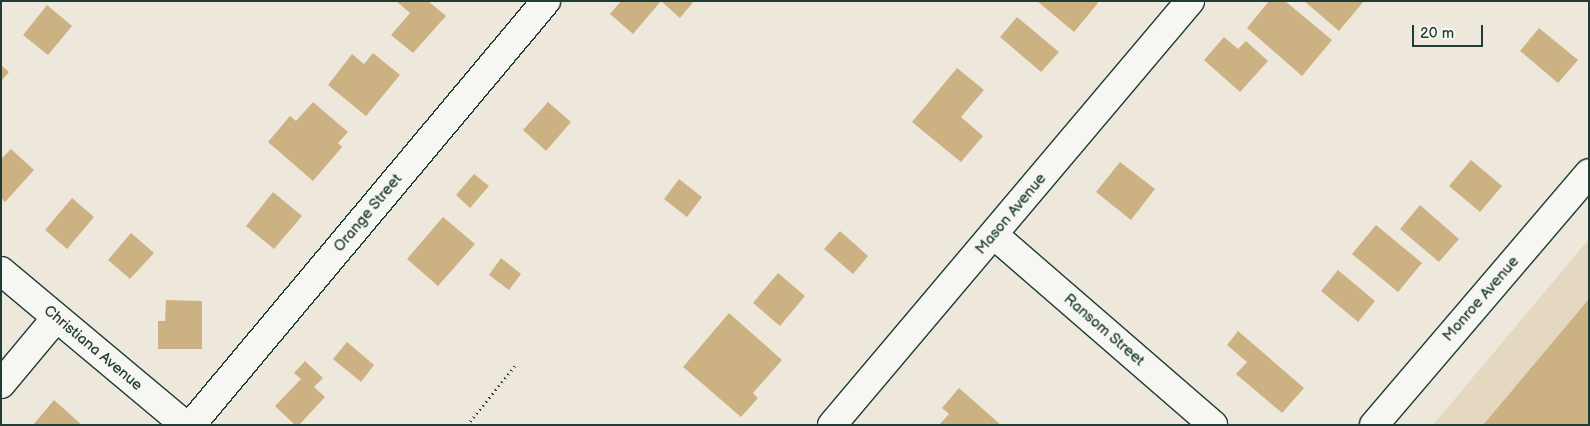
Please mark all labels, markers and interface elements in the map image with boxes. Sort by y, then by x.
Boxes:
scale bar [1415,15,1486,47]
text: 20 m [1420,24,1454,43]
street label: Orange Street [330,170,406,256]
street label: Mason Avenue [972,170,1050,258]
street label: Monroe Avenue [1439,253,1523,345]
street label: Ransom Street [1060,290,1148,370]
street label: Christiana Avenue [40,301,146,395]

